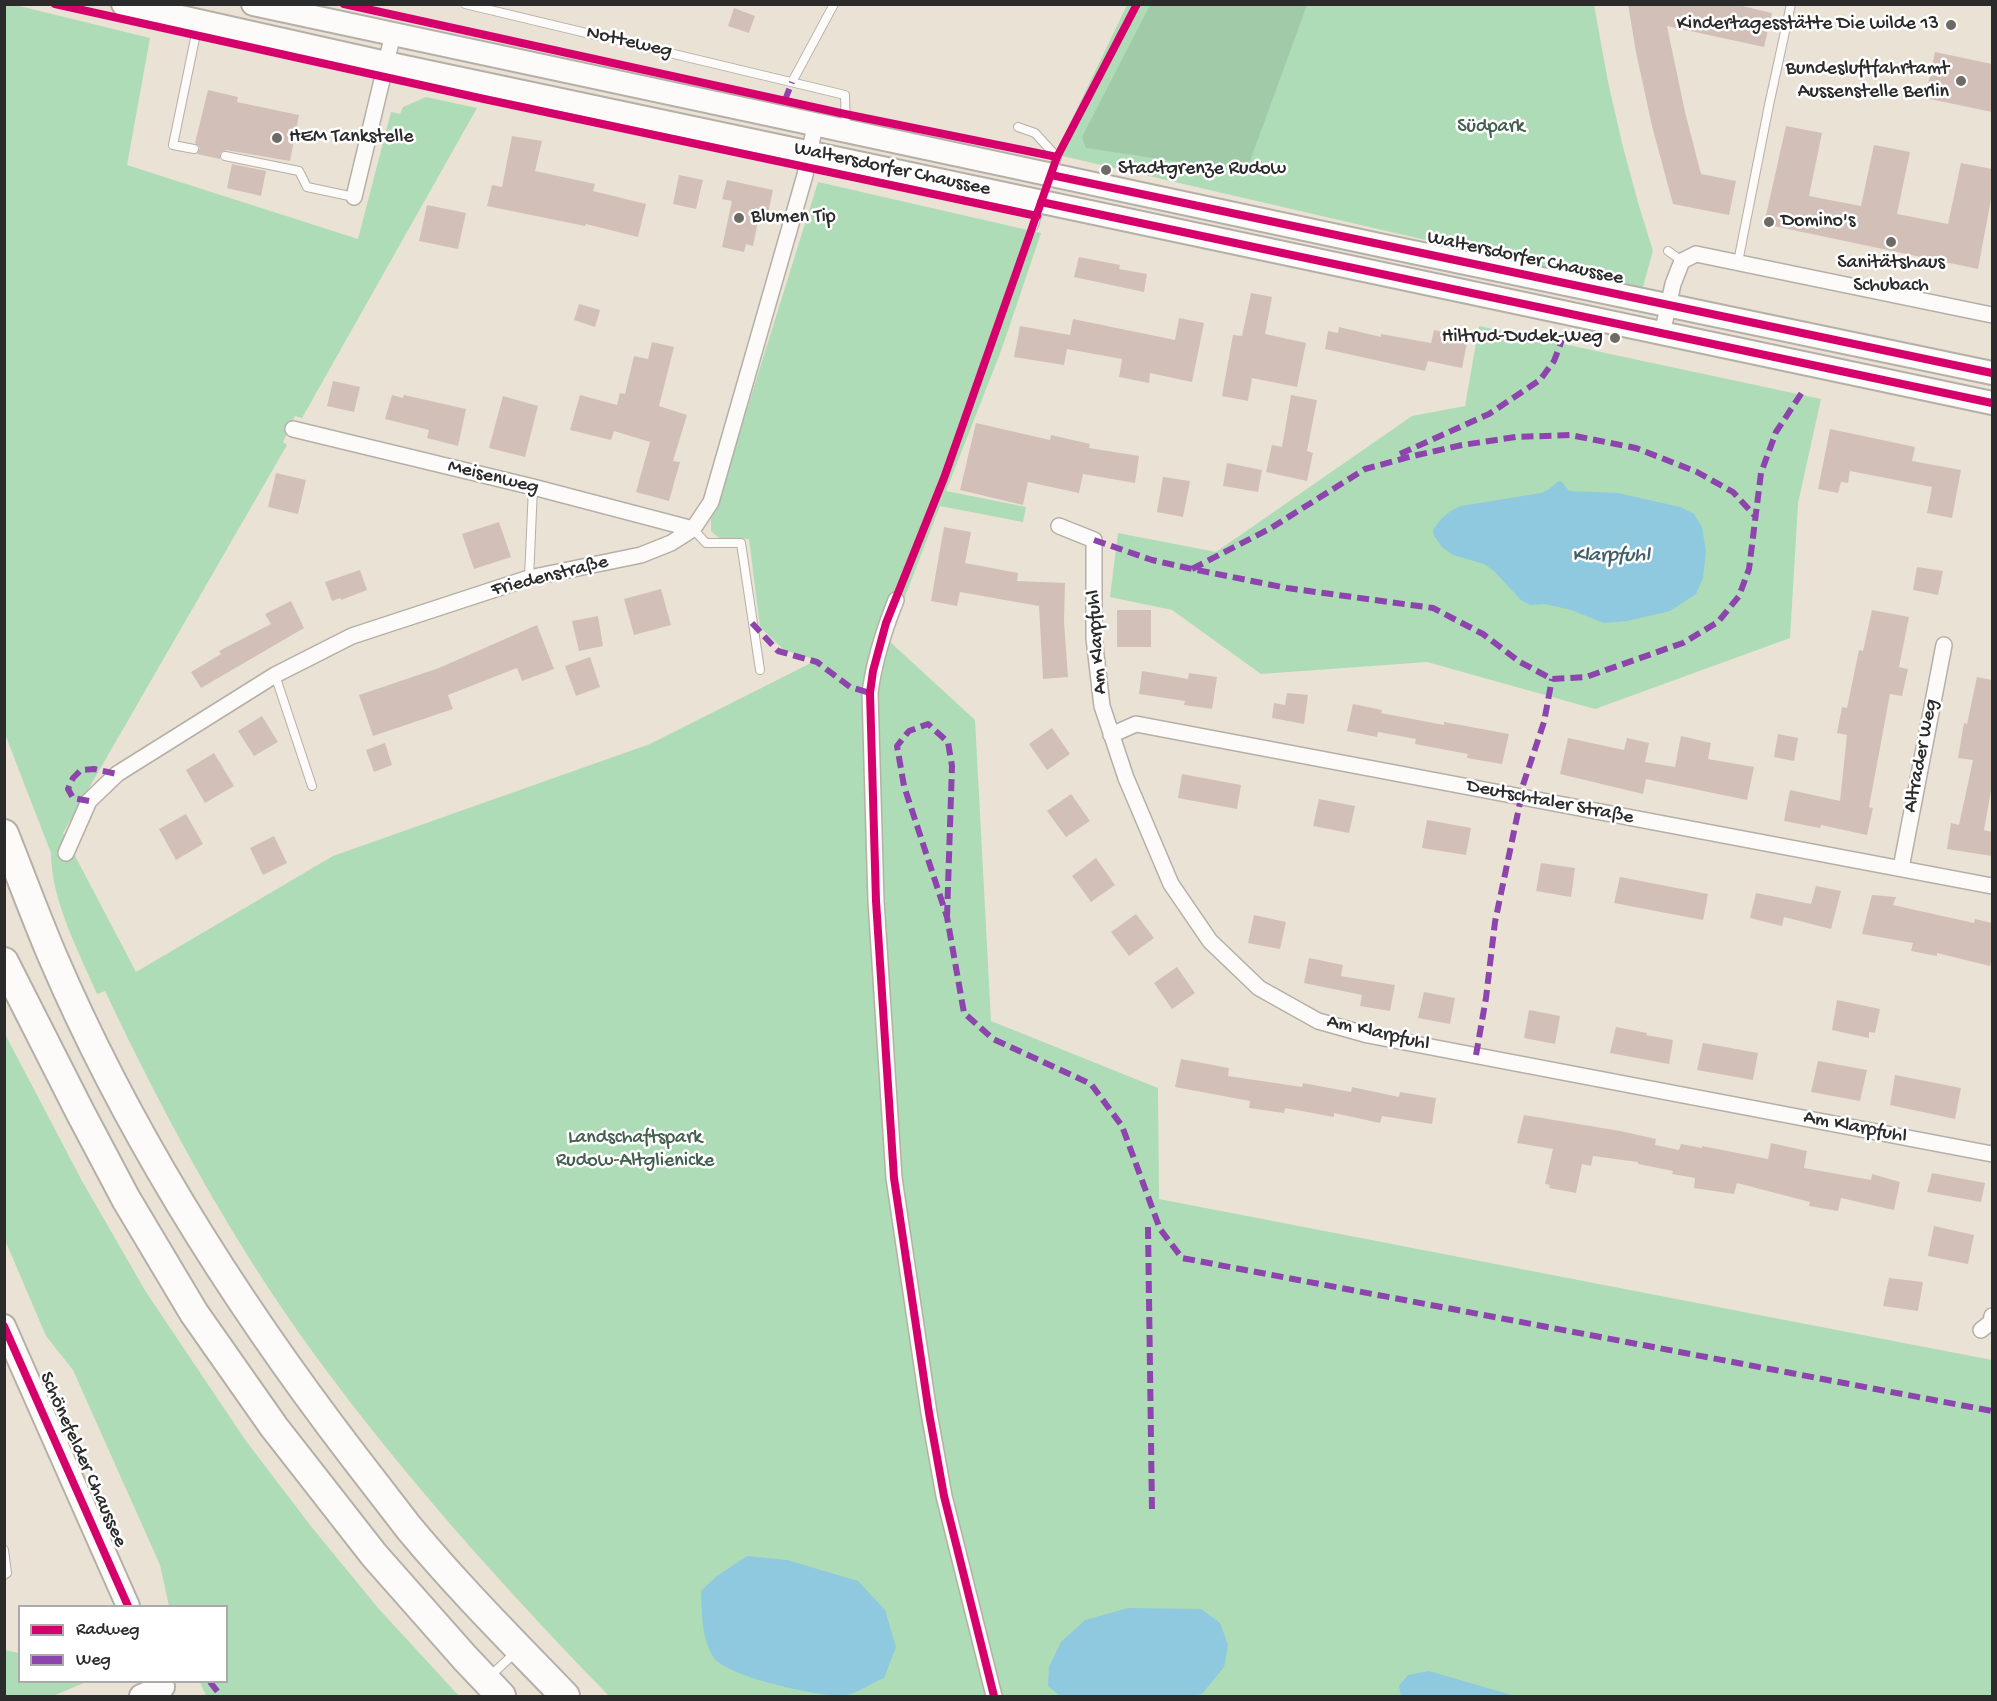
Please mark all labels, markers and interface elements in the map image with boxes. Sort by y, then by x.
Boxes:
place label: Kindertagesstätte Die wilde 13 [1677,13,1939,37]
marker: Kindertagesstätte Die wilde 13 [1944,18,1958,32]
street label: Notteweg [584,21,674,65]
place label: Bundesluftfahrtamt Aussenstelle Berlin [1786,58,1949,105]
marker: Bundesluftfahrtamt Aussenstelle Berlin [1954,74,1968,88]
park label: Südpark [1457,116,1525,140]
place label: HEM Tankstelle [289,126,414,150]
marker: HEM Tankstelle [270,131,284,145]
street label: Waltersdorfer Chaussee [792,137,992,203]
place label: Stadtgrenze Rudow [1118,158,1286,182]
marker: Stadtgrenze Rudow [1099,163,1113,177]
place label: Blumen Tip [751,206,836,230]
place label: Domino's [1781,210,1855,234]
marker: Blumen Tip [732,211,746,225]
marker: Domino's [1762,215,1776,229]
street label: Waltersdorfer Chaussee [1425,226,1625,292]
marker: Sanitätshaus Schubach [1884,235,1898,249]
place label: Sanitätshaus Schubach [1837,252,1945,299]
place label: Hiltrud-Dudek-Weg [1442,326,1603,350]
marker: Hiltrud-Dudek-Weg [1608,331,1622,345]
street label: Meisenweg [445,455,541,501]
water label: Klarpfuhl [1572,544,1650,570]
street label: Friedenstraße [489,551,611,603]
street label: Am Klarpfuhl [1082,589,1114,695]
street label: Altrader Weg [1899,697,1945,815]
street label: Deutschtaler Straße [1464,775,1636,831]
street label: Am Klarpfuhl [1324,1011,1432,1057]
street label: Am Klarpfuhl [1801,1106,1909,1150]
park label: Landschaftspark Rudow-Altglienicke [556,1127,714,1174]
street label: Schönefelder Chaussee [33,1369,131,1551]
legend [18,1605,228,1683]
text: Radweg [76,1620,139,1641]
text: Weg [76,1650,111,1671]

